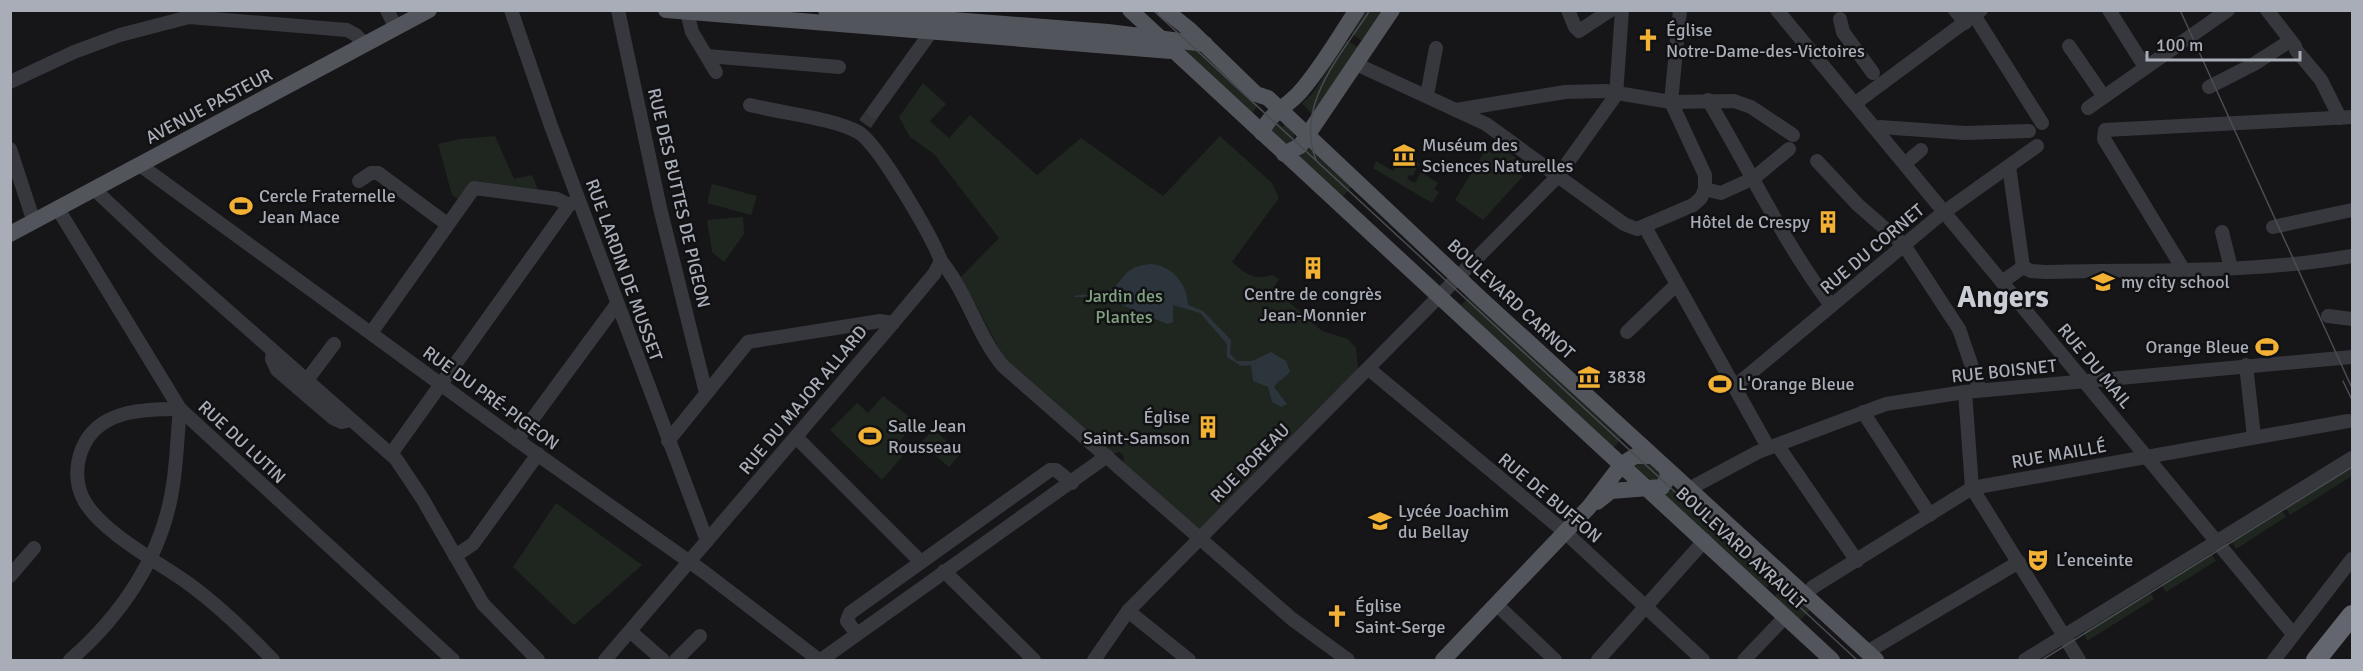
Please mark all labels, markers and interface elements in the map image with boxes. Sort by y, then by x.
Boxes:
place label: Église Notre-Dame-des-Victoires [1666,19,1865,62]
scale bar [2147,24,2300,62]
church icon: Église Notre-Dame-des-Victoires [1635,27,1661,53]
text: 100 m [2156,34,2203,56]
street label: AVENUE PASTEUR [142,63,276,149]
street label: RUE DES BUTTES DE PIGEON [643,86,715,310]
place label: Muséum des Sciences Naturelles [1422,134,1573,177]
museum icon: Muséum des Sciences Naturelles [1391,142,1417,168]
street label: RUE LARDIN DE MUSSET [581,176,667,364]
place label: Cercle Fraternelle Jean Mace [259,185,396,228]
sports icon: Cercle Fraternelle Jean Mace [228,193,254,219]
street label: RUE DU CORNET [1815,199,1929,299]
building icon: Hôtel de Crespy [1815,209,1841,235]
place label: Hôtel de Crespy [1690,211,1811,233]
street label: BOULEVARD CARNOT [1443,234,1579,364]
building icon: Centre de congrès Jean-Monnier [1300,255,1326,281]
school or university icon: my city school [2090,269,2116,295]
place label: my city school [2121,271,2230,293]
district label: Angers [1957,279,2049,316]
place label: Centre de congrès Jean-Monnier [1244,283,1382,326]
park label: Jardin des Plantes [1085,285,1163,328]
street label: RUE DU MAIL [2053,319,2137,413]
street label: RUE DU MAJOR ALLARD [734,321,872,479]
sports icon: Orange Bleue [2254,334,2280,360]
place label: Orange Bleue [2145,336,2249,358]
street label: RUE DU PRÉ-PIGEON [419,341,563,455]
street label: RUE BOISNET [1950,355,2058,387]
museum icon: 3838 [1576,364,1602,390]
place label: 3838 [1607,366,1646,388]
sports icon: L'Orange Bleue [1707,371,1733,397]
place label: L'Orange Bleue [1738,373,1854,395]
street label: RUE DU LUTIN [194,396,290,488]
place label: Église Saint-Samson [1083,406,1190,449]
building icon: Église Saint-Samson [1195,414,1221,440]
place label: Salle Jean Rousseau [888,415,966,458]
street label: RUE BOREAU [1206,419,1294,507]
sports icon: Salle Jean Rousseau [857,423,883,449]
street label: RUE MAILLÉ [2010,435,2108,473]
street label: RUE DE BUFFON [1494,448,1606,548]
street label: BOULEVARD AYRAULT [1671,482,1811,614]
place label: Lycée Joachim du Bellay [1398,500,1509,543]
school or university icon: Lycée Joachim du Bellay [1367,508,1393,534]
theatre icon: L’enceinte [2025,547,2051,573]
place label: L’enceinte [2056,549,2133,571]
place label: Église Saint-Serge [1355,595,1445,638]
church icon: Église Saint-Serge [1324,603,1350,629]

